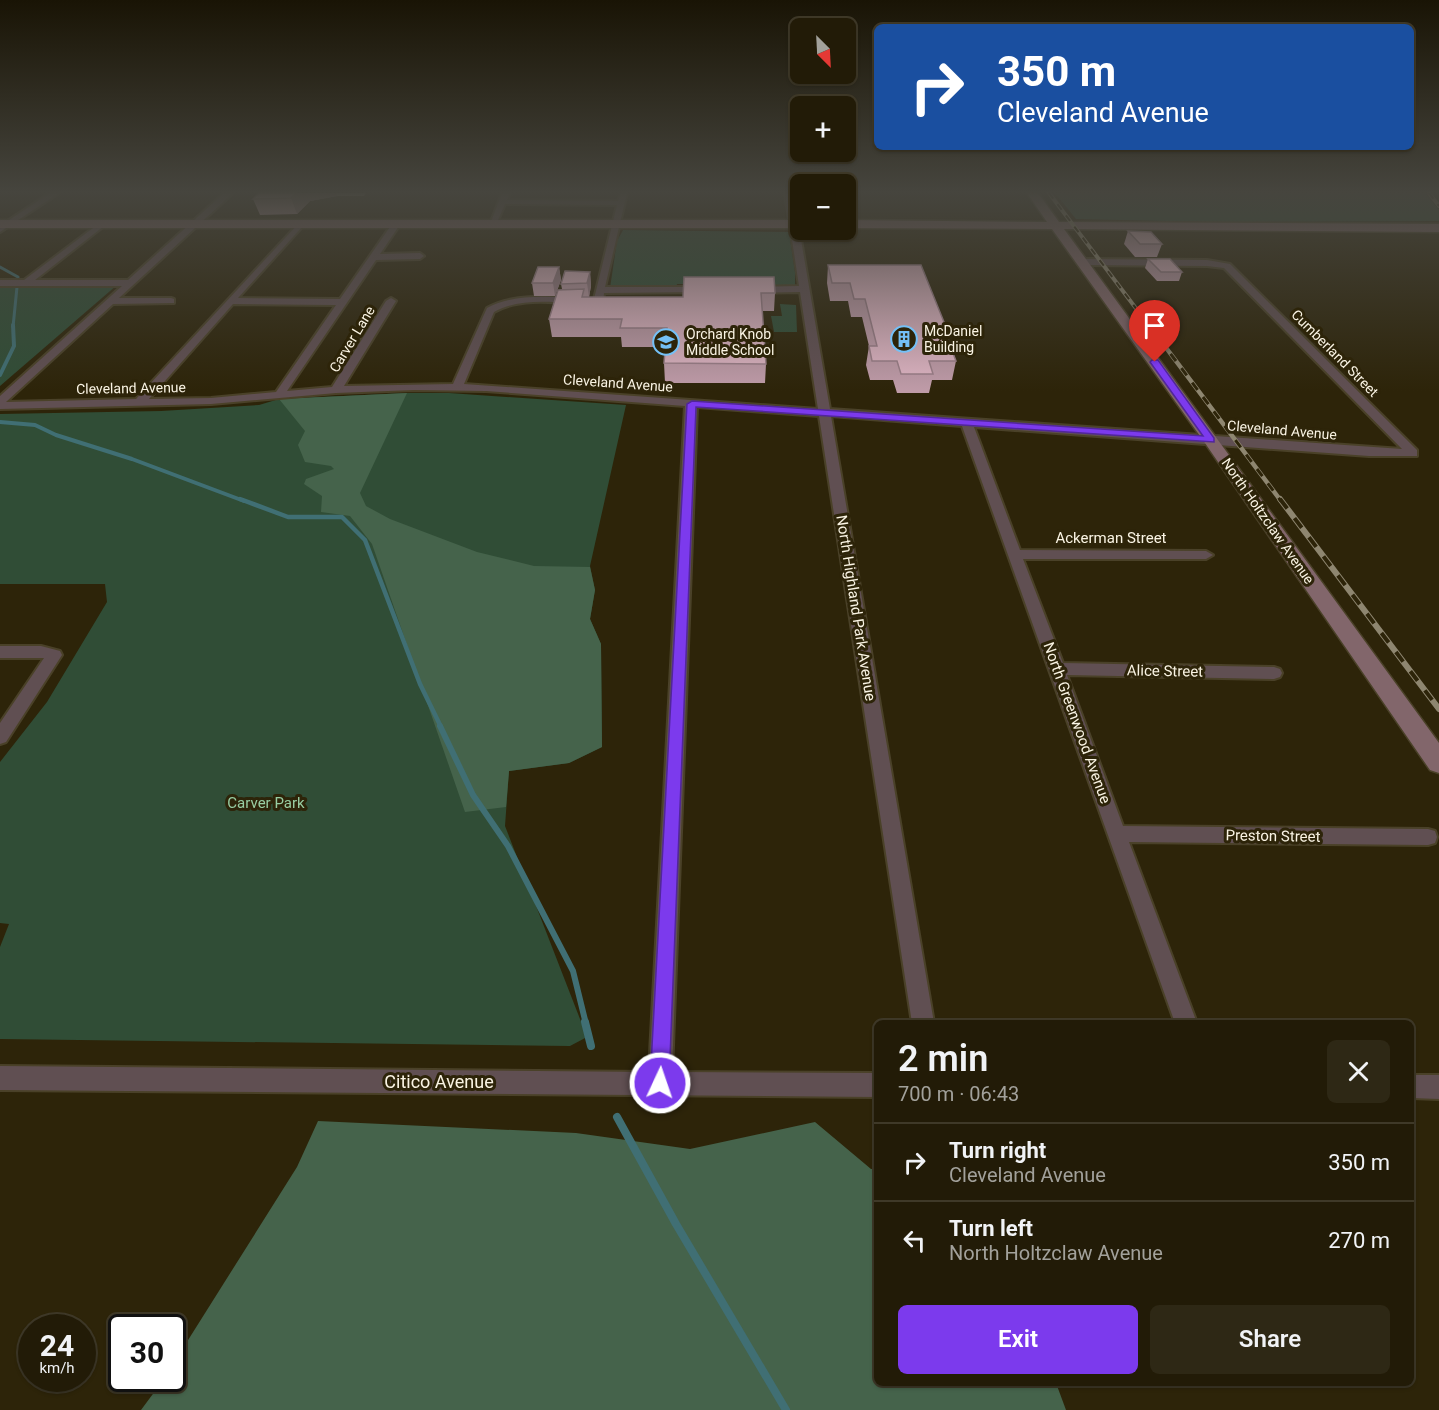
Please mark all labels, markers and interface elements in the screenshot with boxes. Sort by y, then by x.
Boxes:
north arrow [790,18,856,84]
map controls [790,18,856,240]
text: 350 m [997,47,1116,96]
icon: right [898,48,976,126]
button: + [790,96,856,162]
text: Cleveland Avenue [997,97,1209,129]
button: − [790,174,856,240]
pin [1129,300,1180,362]
street label: Carver Lane [326,303,378,375]
street label: Cumberland Street [1288,306,1382,400]
icon: arrive [1138,309,1171,342]
place label: McDaniel Building [924,323,982,355]
building icon: McDaniel Building [889,324,919,354]
place label: Orchard Knob Middle School [686,326,774,358]
school or university icon: Orchard Knob Middle School [651,327,681,357]
street label: Cleveland Avenue [563,371,673,395]
street label: Cleveland Avenue [76,379,186,397]
street label: Cleveland Avenue [1227,417,1337,443]
street label: North Holtzclaw Avenue [1219,455,1317,587]
street label: North Highland Park Avenue [832,514,880,702]
street label: Ackerman Street [1055,529,1167,547]
street label: North Greenwood Avenue [1039,640,1115,806]
street label: Alice Street [1127,661,1203,681]
park label: Carver Park [227,794,305,812]
street label: Preston Street [1225,826,1321,846]
text: 2 min [898,1038,988,1080]
button: close [1327,1040,1390,1103]
position arrow [628,1051,692,1115]
street label: Citico Avenue [384,1071,494,1092]
text: 700 m · 06:43 [898,1082,1019,1106]
text: Turn right [949,1138,1046,1163]
icon: right [898,1146,931,1179]
text: 350 m [1328,1150,1390,1175]
text: Cleveland Avenue [949,1163,1106,1187]
text: Turn left [949,1216,1033,1241]
icon: left [898,1224,931,1257]
text: 270 m [1328,1228,1390,1253]
text: North Holtzclaw Avenue [949,1241,1163,1265]
button: Exit [898,1305,1138,1374]
button: Share [1150,1305,1390,1374]
speed limit sign: 30 [108,1314,186,1392]
text: 24 [40,1328,74,1363]
text: km/h [39,1359,75,1377]

